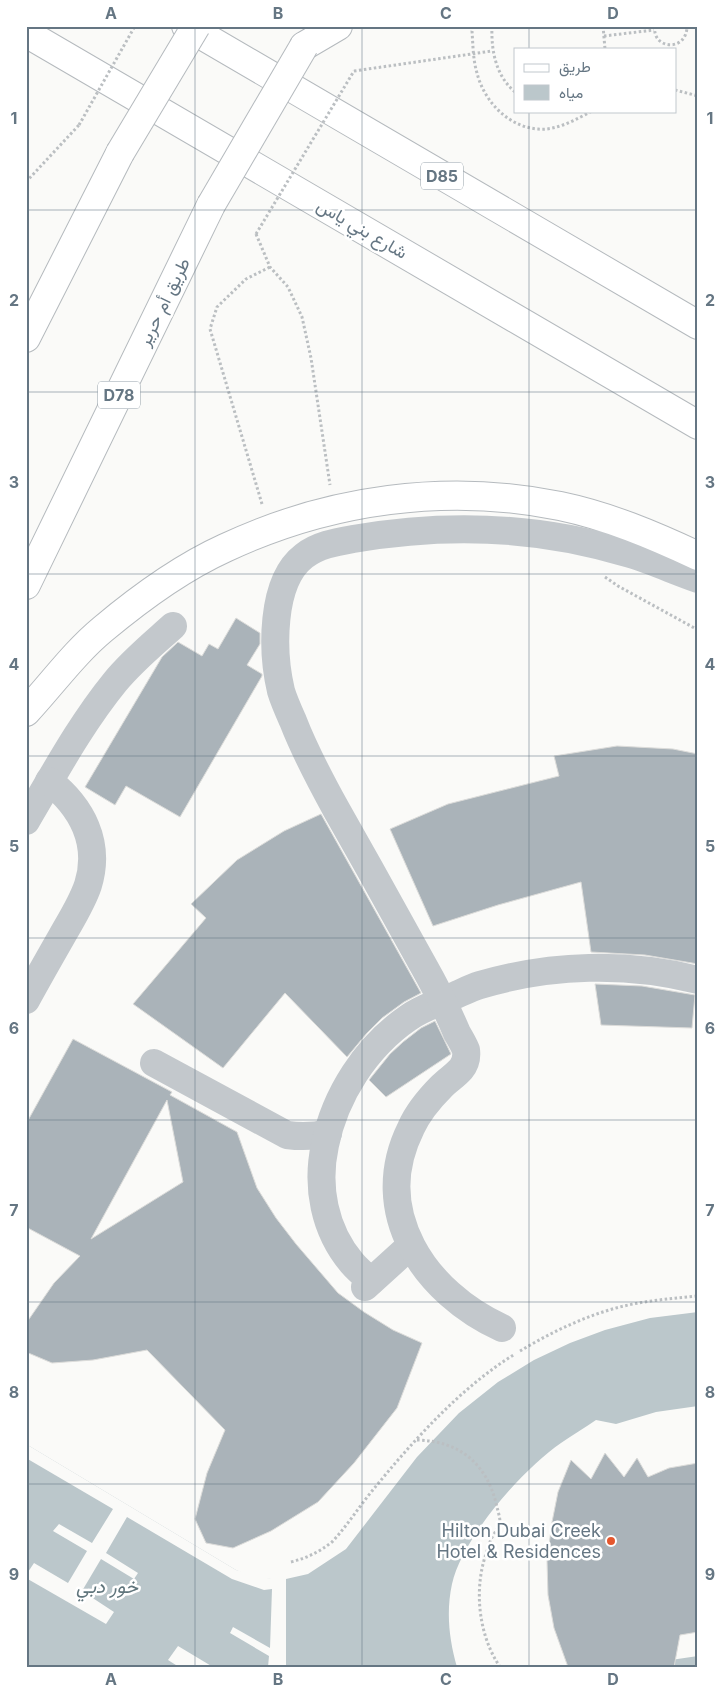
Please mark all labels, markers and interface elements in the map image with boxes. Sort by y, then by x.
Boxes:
text: A [105,3,117,23]
text: B [273,3,283,23]
text: C [440,3,452,23]
text: D [607,3,619,23]
legend [514,48,676,112]
text: طريق [559,57,591,77]
text: مياه [559,83,583,102]
text: 1 [11,108,17,128]
text: 1 [707,108,713,128]
road number: D85 [421,162,463,190]
street label: شارع بني ياس [311,194,411,267]
street label: طريق أم حرير [133,254,196,351]
text: 2 [9,290,19,310]
text: 2 [705,290,715,310]
road number: D78 [98,382,140,408]
text: 3 [9,472,19,492]
text: 3 [705,472,715,492]
text: 4 [9,654,20,674]
text: 4 [705,654,716,674]
text: 5 [9,836,19,856]
text: 5 [705,836,715,856]
text: 6 [9,1018,19,1038]
text: 6 [705,1018,715,1038]
text: 7 [9,1200,19,1220]
text: 7 [705,1200,715,1220]
text: 8 [9,1382,19,1402]
text: 8 [705,1382,715,1402]
place label: Hilton Dubai Creek Hotel & Residences [436,1520,601,1562]
marker: Hilton Dubai Creek Hotel & Residences [605,1535,617,1547]
text: 9 [9,1564,19,1584]
text: 9 [705,1564,715,1584]
water label: خور دبي [76,1575,139,1602]
text: A [105,1669,117,1689]
text: B [273,1669,283,1689]
text: C [440,1669,452,1689]
text: D [607,1669,619,1689]

